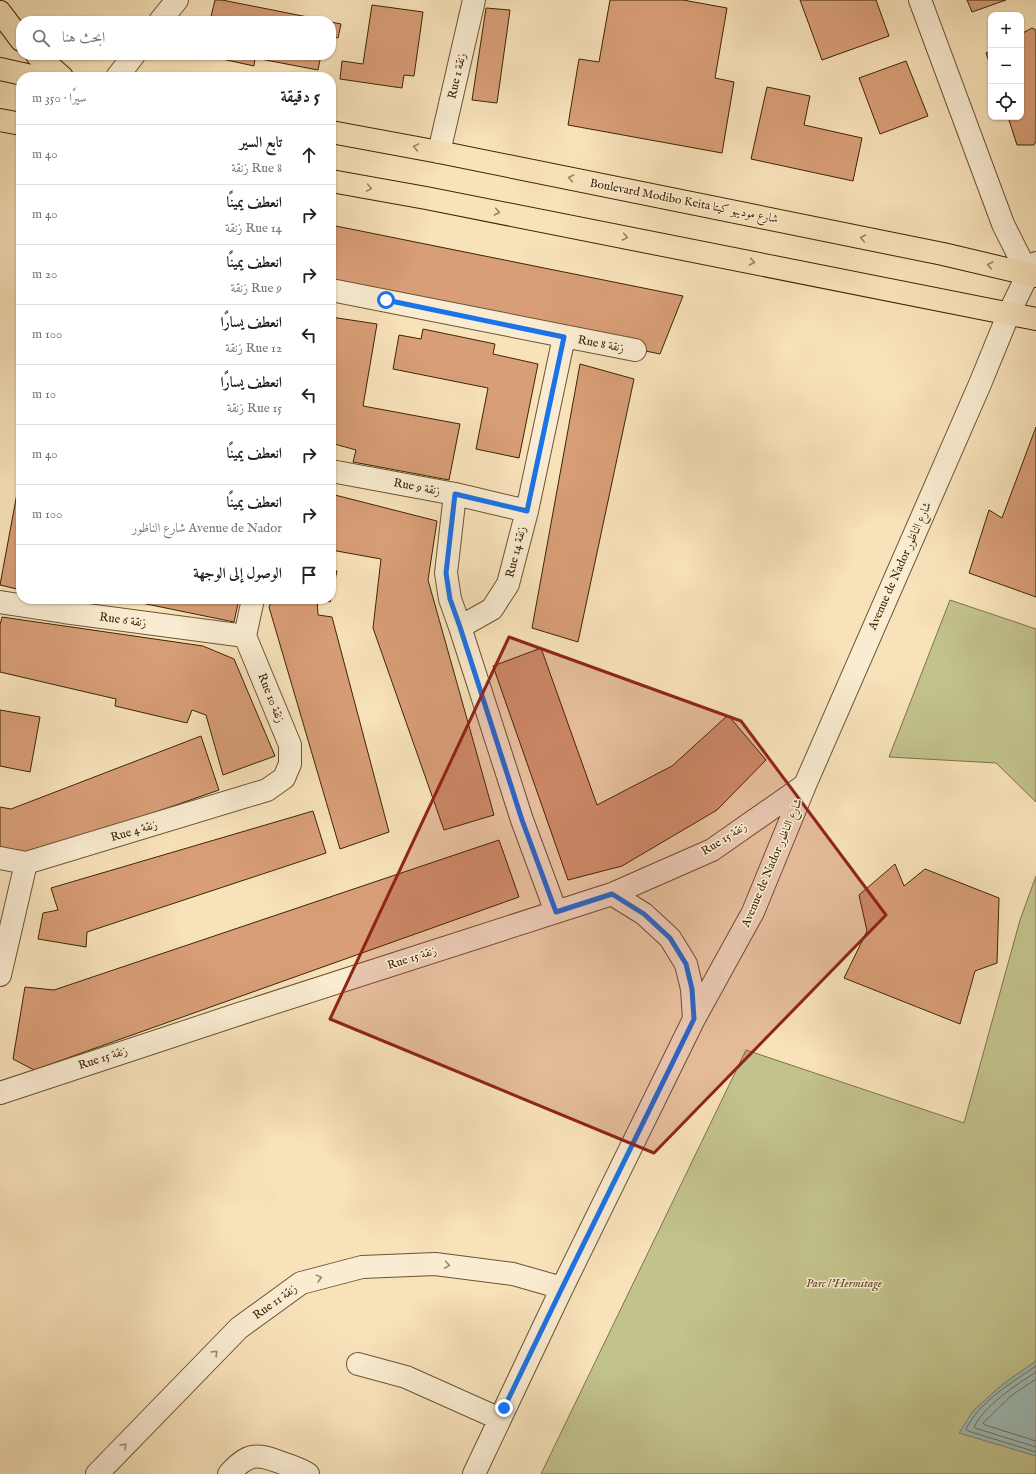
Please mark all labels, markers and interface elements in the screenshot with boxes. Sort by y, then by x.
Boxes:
map controls [988,12,1024,120]
button: + [988,12,1024,48]
search box [16,16,336,60]
icon: search [30,27,52,49]
text: ابحث هنا [62,28,105,47]
button: − [988,48,1024,84]
street label: Rue 1 زنقة [444,51,470,100]
button: locate [988,84,1024,120]
text: 5 دقيقة [280,87,320,108]
text: سيرًا · 350 m [32,90,87,107]
text: تابع السير [240,133,282,152]
icon: ahead [298,144,320,166]
one-way arrow [413,144,419,152]
text: 40 m [32,146,58,163]
text: Rue 8 زنقة [231,160,282,177]
one-way arrow [568,175,574,183]
street label: Boulevard Modibo Keita شارع موديبو كيتا [588,175,780,230]
one-way arrow [366,183,372,191]
text: انعطف يمينًا [226,193,282,212]
icon: right [298,204,320,226]
text: 40 m [32,206,58,223]
one-way arrow [494,207,500,216]
text: Rue 14 زنقة [225,220,282,237]
one-way arrow [621,232,628,241]
one-way arrow [860,234,866,242]
text: انعطف يمينًا [226,253,282,272]
one-way arrow [749,258,755,266]
one-way arrow [987,261,993,269]
icon: right [298,264,320,286]
text: 20 m [32,266,57,283]
text: Rue 9 زنقة [231,280,282,297]
route start [377,291,395,309]
text: انعطف يسارًا [220,313,282,332]
icon: left [298,324,320,346]
text: 100 m [32,326,62,343]
street label: Rue 8 زنقة [577,332,626,356]
text: Rue 12 زنقة [225,340,282,357]
text: انعطف يسارًا [220,373,282,392]
icon: left [298,384,320,406]
text: 10 m [32,386,56,403]
text: Rue 15 زنقة [227,400,282,417]
text: انعطف يمينًا [226,444,282,463]
icon: right [298,444,320,466]
text: 40 m [32,446,58,463]
street label: Rue 9 زنقة [392,475,442,499]
text: انعطف يمينًا [226,493,282,512]
street label: Avenue de Nador شارع الناظور [865,500,938,634]
icon: right [298,504,320,526]
text: 100 m [32,506,62,523]
text: Avenue de Nador شارع الناظور [132,520,282,537]
street label: Rue 14 زنقة [502,524,530,579]
text: الوصول إلى الوجهة [193,564,282,583]
icon: arrive [298,564,320,586]
street label: Rue 6 زنقة [99,609,148,631]
street label: Rue 10 زنقة [254,671,288,725]
street label: Avenue de Nador شارع الناظور [738,796,809,932]
street label: Rue 4 زنقة [109,817,159,845]
street label: Rue 15 زنقة [698,819,750,859]
street label: Rue 15 زنقة [385,943,439,973]
street label: Rue 15 زنقة [76,1043,130,1073]
one-way arrow [444,1260,450,1269]
one-way arrow [315,1274,322,1283]
park label: Parc l'Hermitage [806,1276,882,1292]
street label: Rue 11 زنقة [250,1281,300,1323]
one-way arrow [210,1350,218,1358]
route end [495,1399,513,1417]
one-way arrow [119,1443,127,1451]

